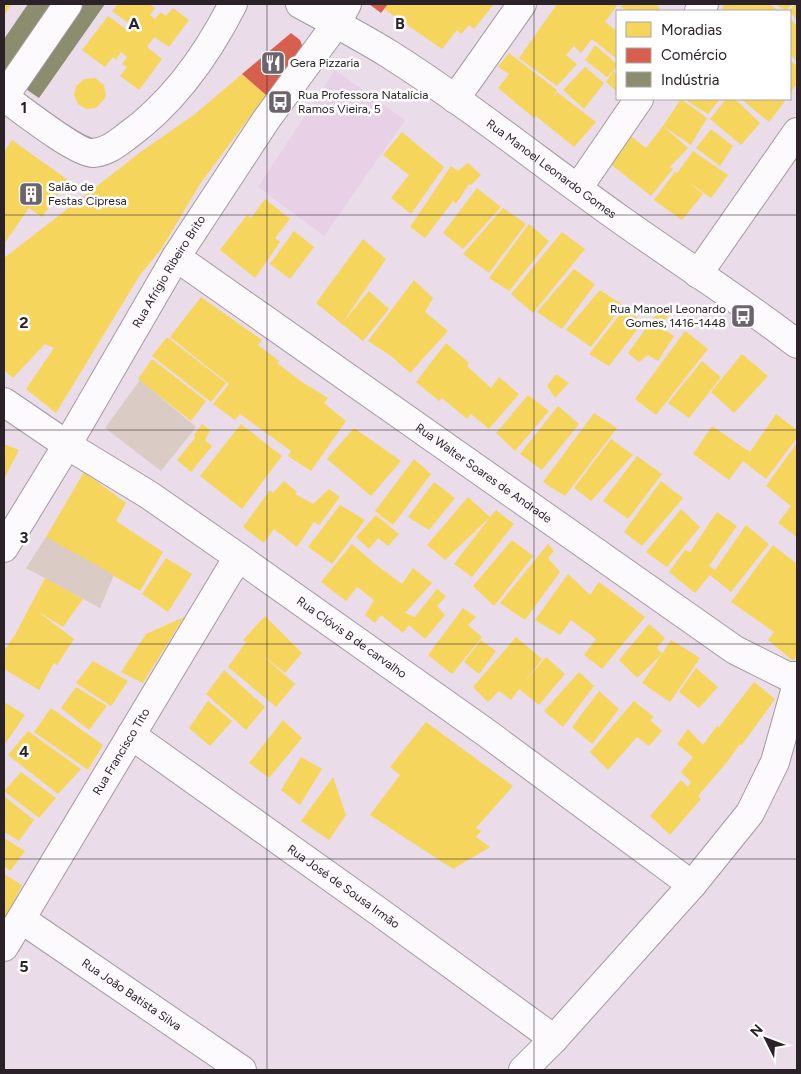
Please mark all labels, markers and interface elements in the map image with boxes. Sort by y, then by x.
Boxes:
legend [616,10,791,100]
text: A [128,14,140,33]
text: B [395,14,405,33]
text: Moradias [661,21,722,39]
text: Comércio [661,46,727,64]
restaurant icon: Gera Pizzaria [260,50,286,76]
place label: Gera Pizzaria [290,56,359,70]
text: Indústria [661,71,719,89]
place label: Rua Professora Natalícia Ramos Vieira, 5 [298,88,428,116]
bus stop icon: Rua Professora Natalícia Ramos Vieira, 5 [267,89,293,115]
text: 1 [21,98,27,117]
street label: Rua Manoel Leonardo Gomes [484,116,619,221]
place label: Salão de Festas Cipresa [48,180,127,208]
building icon: Salão de Festas Cipresa [18,181,44,207]
street label: Rua Afrígio Ribeiro Brito [130,213,208,330]
place label: Rua Manoel Leonardo Gomes, 1416-1448 [610,302,726,330]
bus stop icon: Rua Manoel Leonardo Gomes, 1416-1448 [730,303,756,329]
text: 2 [19,313,29,332]
street label: Rua Walter Soares de Andrade [413,421,555,526]
text: 3 [20,528,29,547]
street label: Rua Clóvis B de carvalho [294,594,409,681]
street label: Rua Francisco Tito [90,705,153,797]
text: 4 [19,742,29,761]
street label: Rua José de Sousa Irmão [285,842,402,931]
street label: Rua João Batista Silva [79,956,184,1034]
text: 5 [19,957,29,976]
north arrow [741,1014,791,1064]
text: N [747,1021,767,1040]

